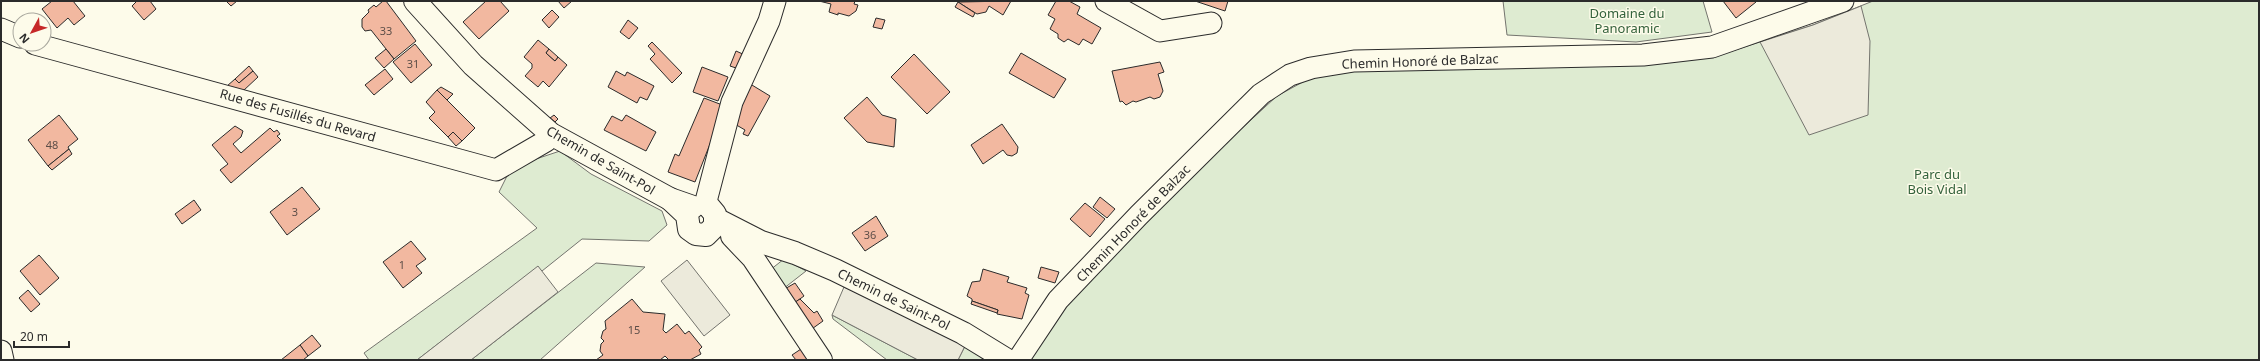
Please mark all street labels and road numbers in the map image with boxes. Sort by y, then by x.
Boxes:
street label: Chemin Honoré de Balzac [1341,49,1499,73]
street label: Rue des Fusillés du Revard [218,84,378,146]
street label: Chemin de Saint-Pol [543,121,659,199]
street label: Chemin Honoré de Balzac [1072,160,1194,286]
street label: Chemin de Saint-Pol [835,264,953,334]

